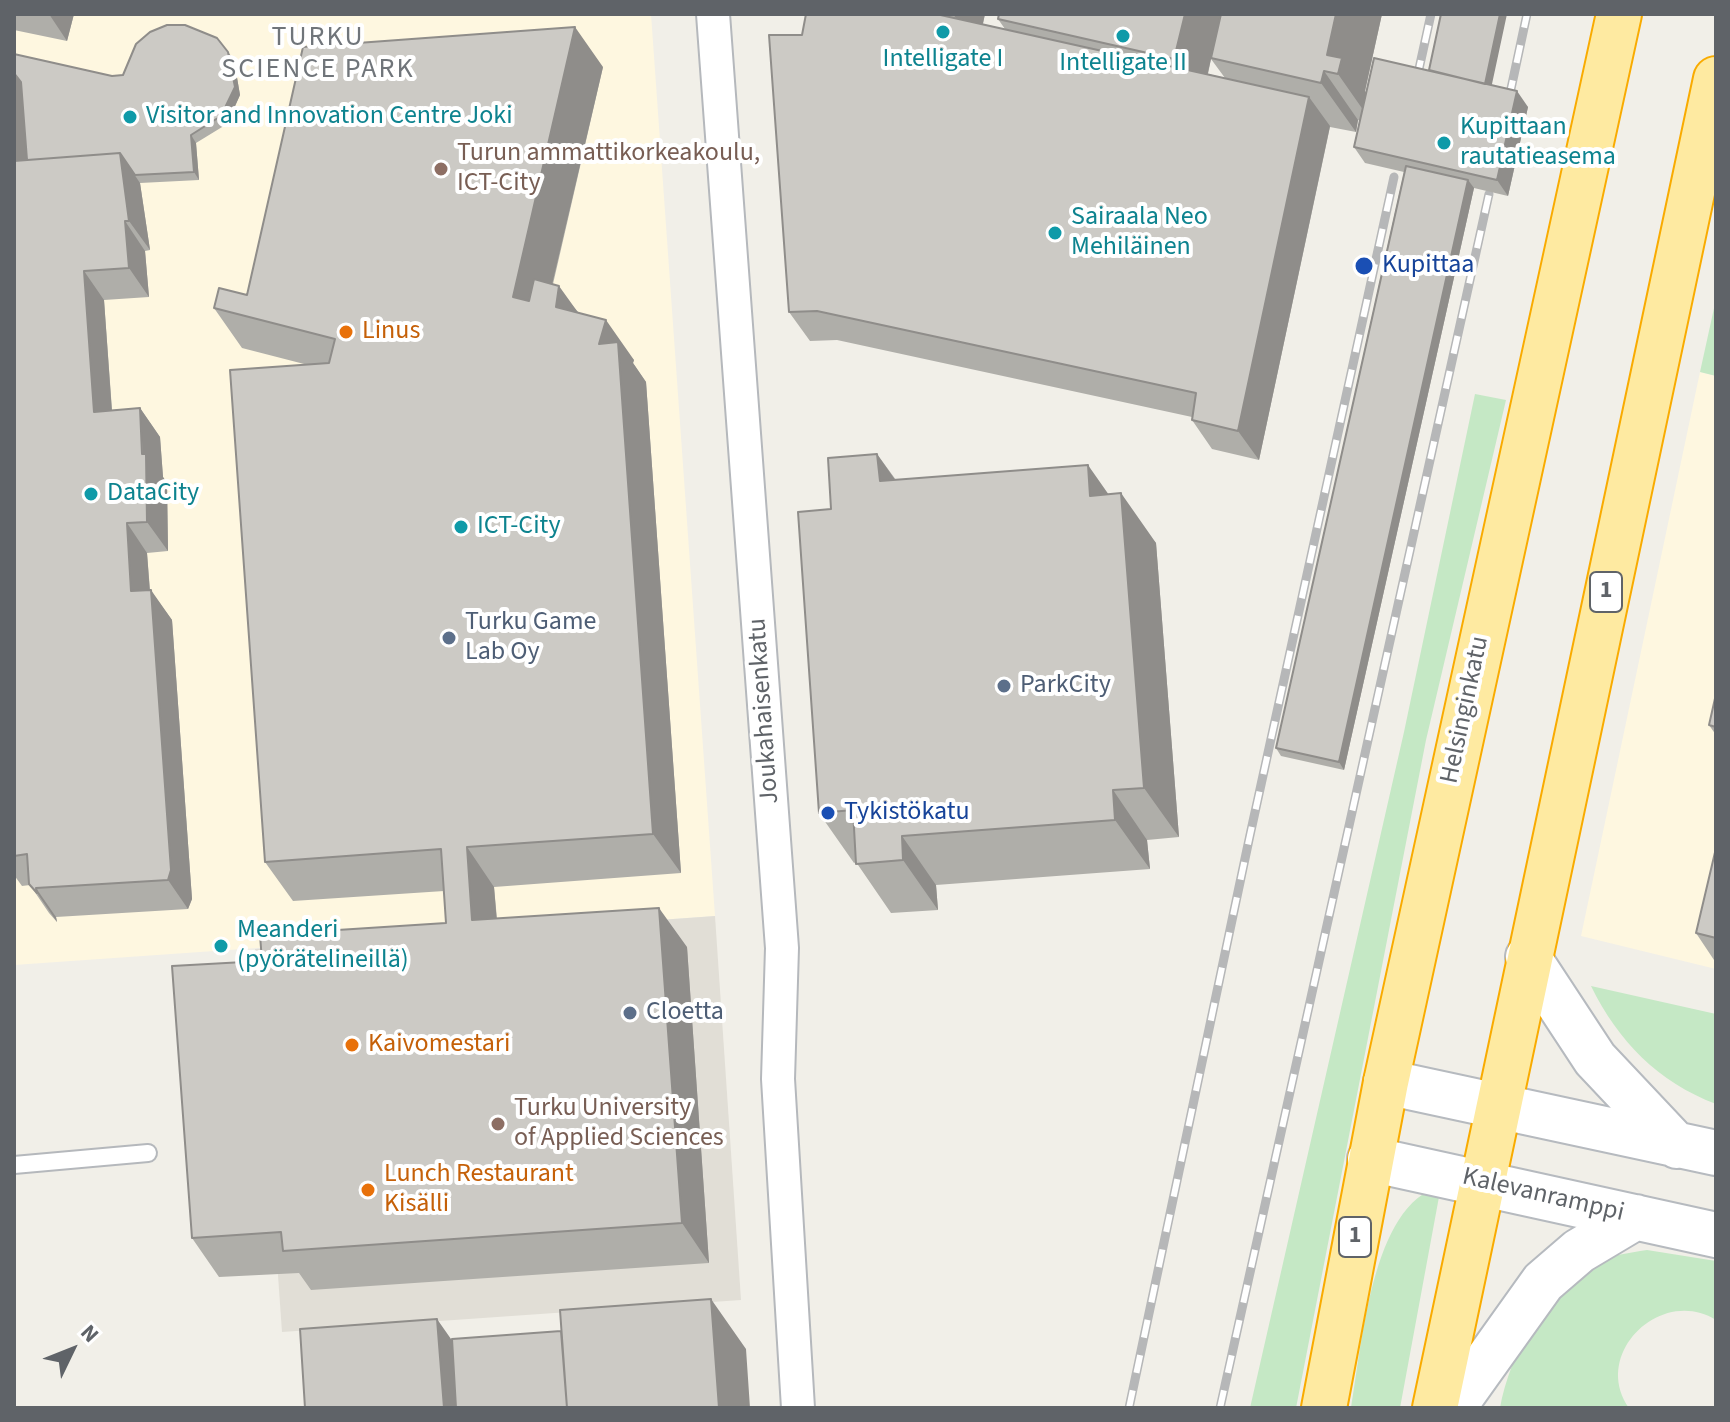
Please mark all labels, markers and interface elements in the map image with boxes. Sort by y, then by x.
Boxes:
district label: TURKU SCIENCE PARK [221,22,415,88]
marker: Intelligate I [934,23,952,41]
marker: Intelligate II [1114,27,1132,45]
place label: Intelligate I [883,44,1003,76]
place label: Intelligate II [1059,48,1187,80]
place label: Visitor and Innovation Centre Joki [146,101,513,133]
marker: Visitor and Innovation Centre Joki [121,108,139,126]
place label: Kupittaan rautatieasema [1460,112,1616,174]
marker: Kupittaan rautatieasema [1435,134,1453,152]
place label: Turun ammattikorkeakoulu, ICT-City [457,138,760,200]
marker: Turun ammattikorkeakoulu, ICT-City [432,160,450,178]
place label: Sairaala Neo Mehiläinen [1071,202,1208,264]
marker: Sairaala Neo Mehiläinen [1046,224,1064,242]
place label: Kupittaa [1382,250,1474,282]
marker: Kupittaa [1353,255,1375,277]
place label: Linus [362,316,420,348]
marker: Linus [337,323,355,341]
place label: DataCity [107,478,199,510]
marker: DataCity [82,485,100,503]
place label: ICT-City [477,511,561,543]
marker: ICT-City [452,518,470,536]
road number: 1 [1590,572,1622,612]
place label: Turku Game Lab Oy [465,607,596,668]
street label: Joukahaisenkatu [743,617,787,805]
marker: Turku Game Lab Oy [440,629,458,647]
street label: Helsinginkatu [1435,633,1497,787]
place label: ParkCity [1020,670,1111,702]
marker: ParkCity [995,677,1013,695]
place label: Tykistökatu [844,797,970,829]
marker: Tykistökatu [819,804,837,822]
place label: Meanderi (pyörätelineillä) [237,915,409,976]
marker: Meanderi (pyörätelineillä) [212,937,230,955]
place label: Cloetta [646,997,724,1029]
marker: Cloetta [621,1004,639,1022]
place label: Kaivomestari [368,1029,510,1061]
marker: Kaivomestari [343,1036,361,1054]
place label: Turku University of Applied Sciences [514,1093,724,1154]
marker: Turku University of Applied Sciences [489,1115,507,1133]
place label: Lunch Restaurant Kisälli [384,1159,574,1220]
street label: Kalevanramppi [1459,1162,1627,1230]
marker: Lunch Restaurant Kisälli [359,1181,377,1199]
road number: 1 [1339,1217,1371,1257]
north arrow [32,1310,112,1390]
text: N [73,1317,106,1350]

